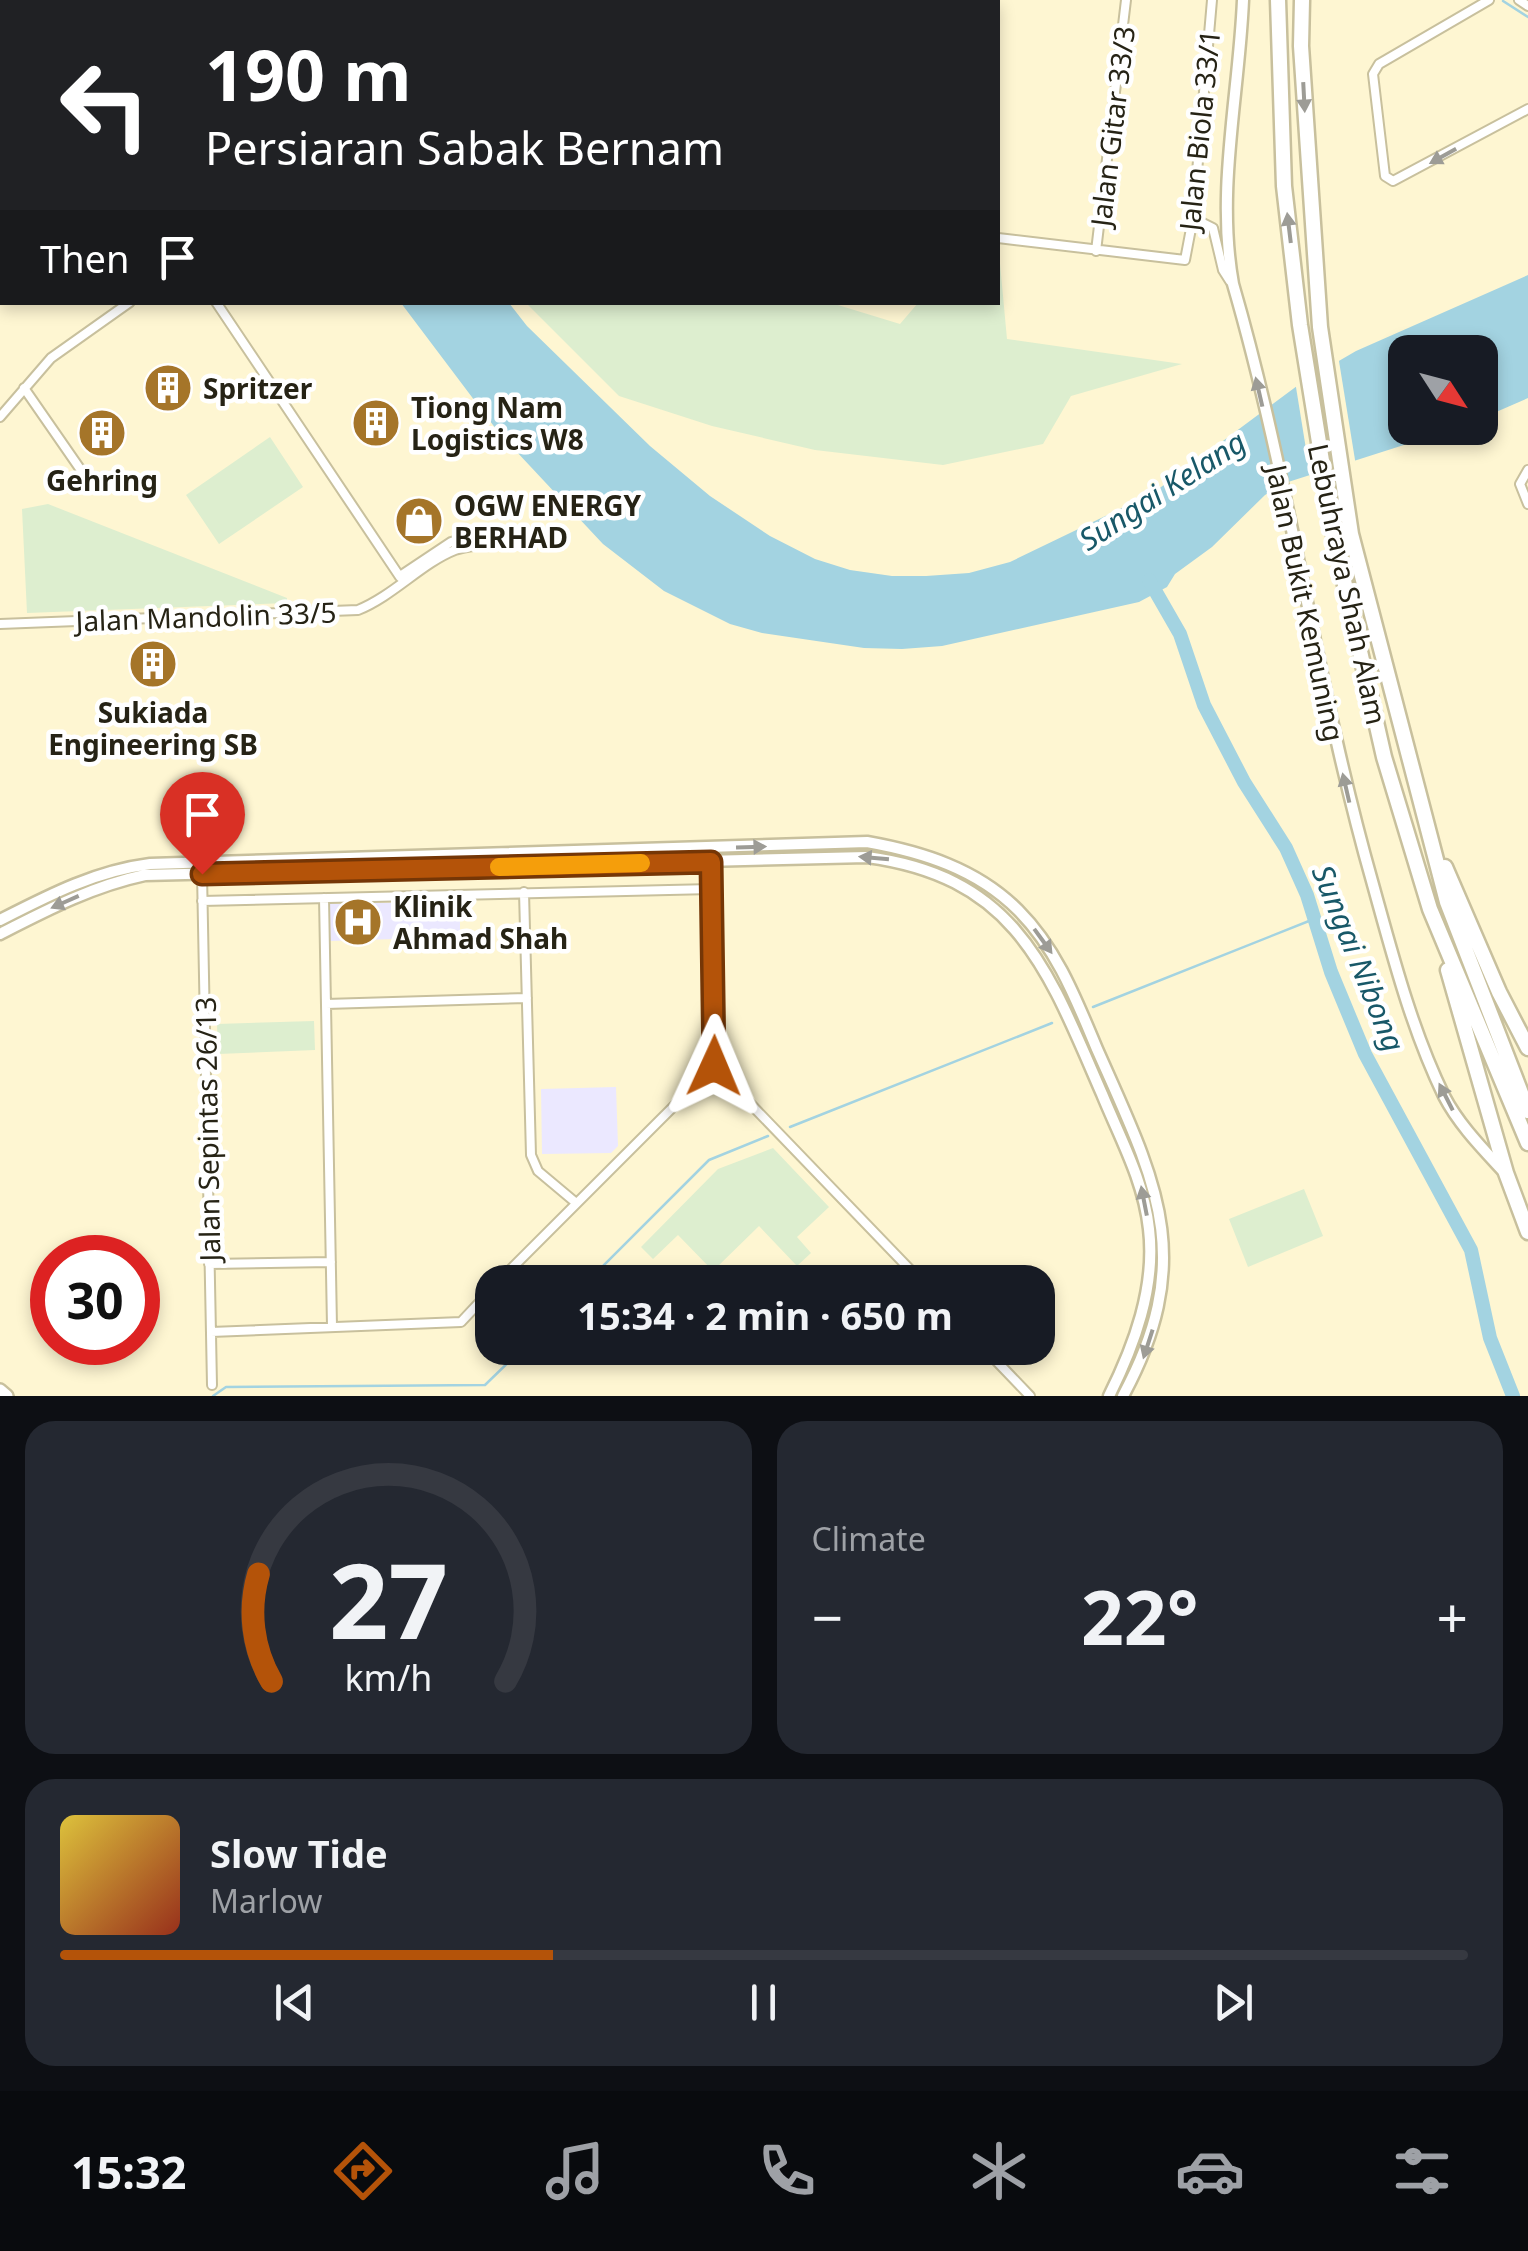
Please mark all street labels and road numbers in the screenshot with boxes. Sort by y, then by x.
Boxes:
street label: Jalan Gitar 33/3 [1080,24,1143,231]
street label: Jalan Biola 33/1 [1169,28,1228,235]
street label: Lebuhraya Shah Alam [1300,440,1396,728]
street label: Jalan Bukit Kemuning [1258,458,1354,745]
street label: Jalan Mandolin 33/5 [72,592,337,640]
street label: Jalan Sepintas 26/13 [186,996,228,1265]

